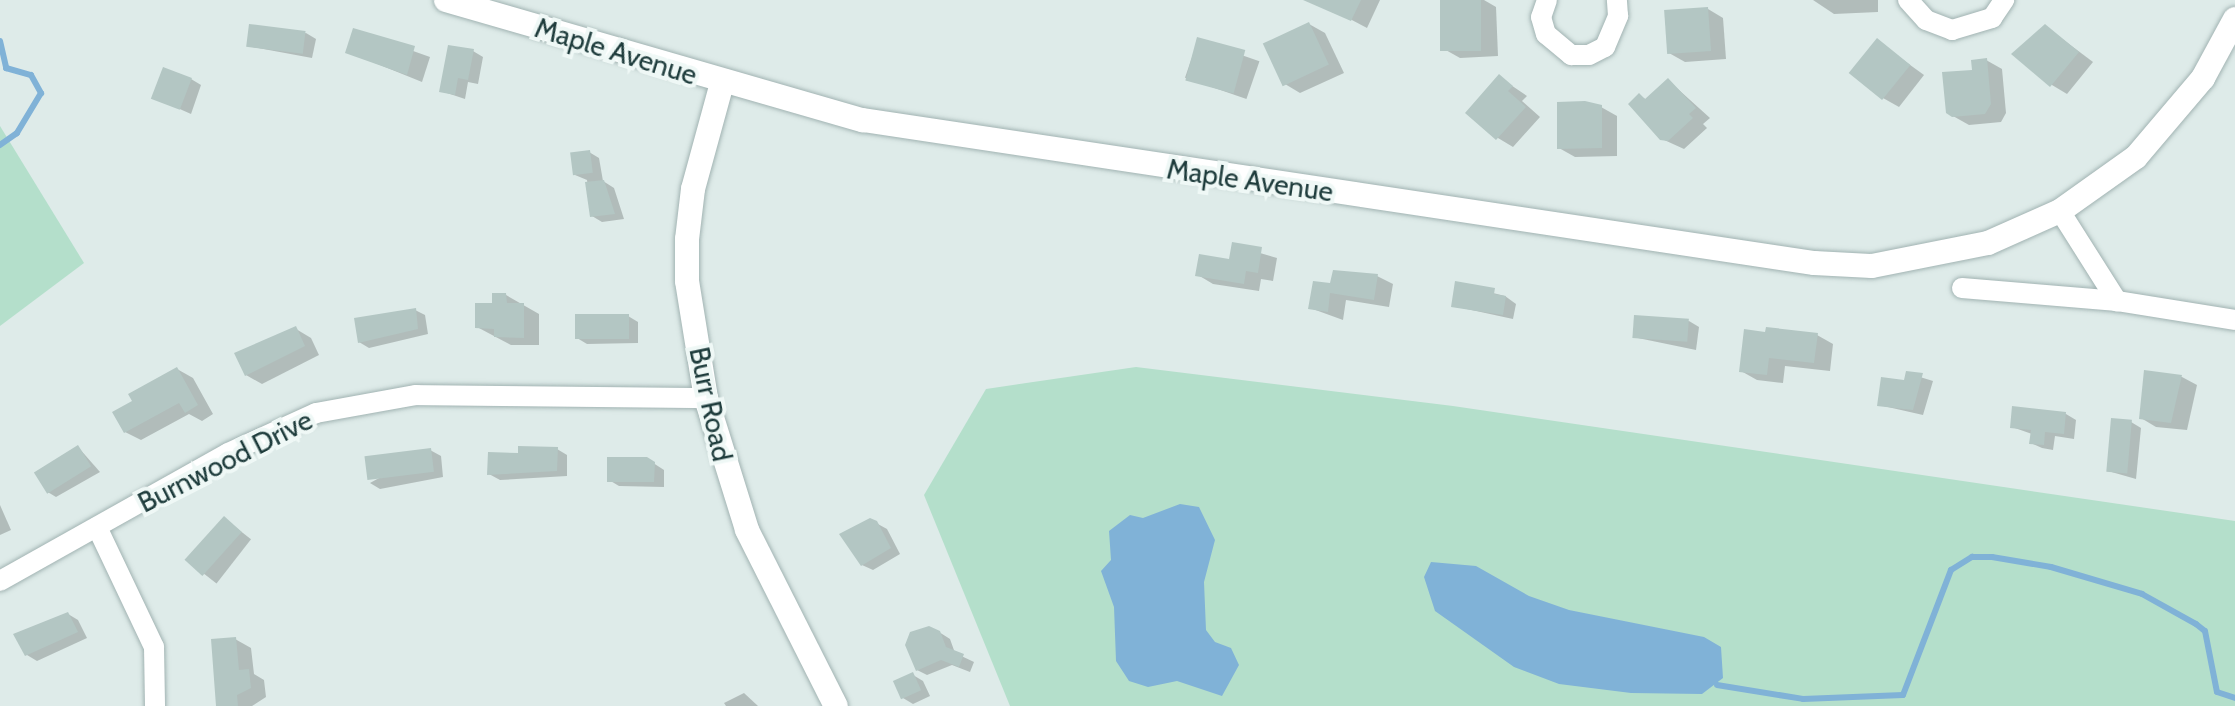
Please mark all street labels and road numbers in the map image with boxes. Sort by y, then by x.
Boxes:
street label: Maple Avenue [531,10,701,92]
street label: Maple Avenue [1165,152,1335,208]
street label: Burr Road [683,344,739,464]
street label: Burnwood Drive [132,403,318,519]

